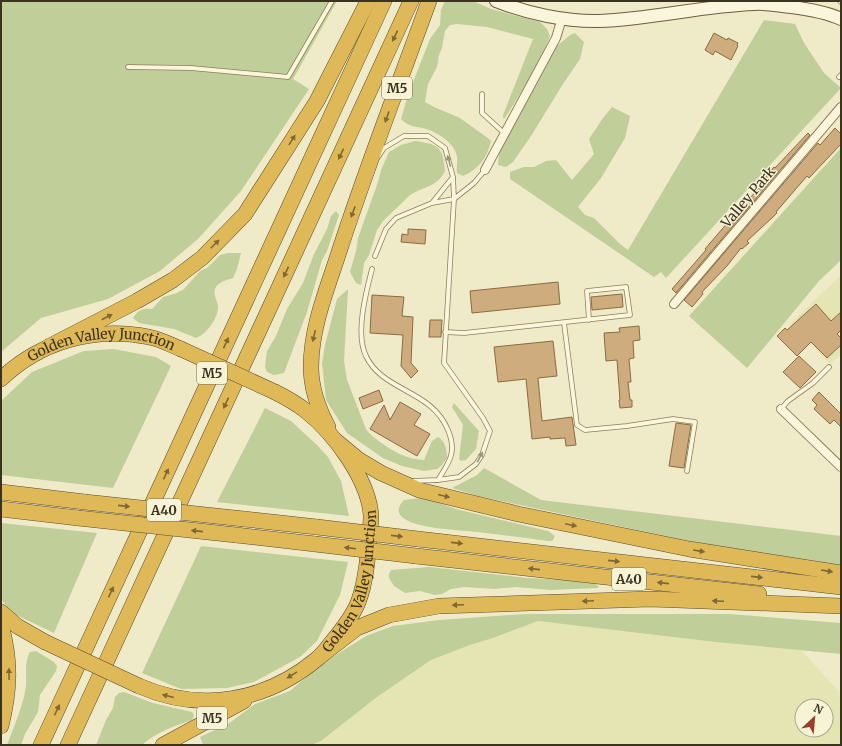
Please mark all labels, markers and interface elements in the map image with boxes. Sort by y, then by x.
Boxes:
one-way arrow [392,31,398,42]
road number: M5 [382,77,412,99]
one-way arrow [384,111,390,123]
one-way arrow [288,134,295,146]
one-way arrow [337,149,343,161]
one-way arrow [446,155,452,167]
street label: Valley Park [716,162,779,232]
one-way arrow [349,207,355,219]
one-way arrow [210,239,220,249]
one-way arrow [283,267,289,278]
one-way arrow [102,313,113,320]
street label: Golden Valley Junction [24,324,178,365]
one-way arrow [310,330,316,343]
one-way arrow [223,337,229,348]
road number: M5 [197,362,227,384]
one-way arrow [223,398,229,409]
one-way arrow [477,451,483,463]
one-way arrow [163,468,169,479]
one-way arrow [439,493,451,499]
road number: A40 [147,499,181,521]
one-way arrow [118,503,130,509]
street label: Golden Valley Junction [318,509,380,656]
one-way arrow [565,523,577,529]
one-way arrow [191,528,203,534]
one-way arrow [391,533,403,539]
one-way arrow [451,540,463,546]
one-way arrow [344,545,356,551]
one-way arrow [693,548,705,554]
one-way arrow [608,558,620,564]
one-way arrow [528,566,540,572]
road number: A40 [612,568,646,590]
one-way arrow [821,568,833,574]
one-way arrow [751,574,763,580]
one-way arrow [657,580,669,586]
one-way arrow [109,585,115,597]
one-way arrow [581,598,594,604]
one-way arrow [712,598,724,605]
one-way arrow [452,602,464,609]
one-way arrow [5,668,12,680]
one-way arrow [286,672,298,679]
one-way arrow [162,693,174,699]
north arrow [794,698,834,738]
text: N [811,701,826,717]
one-way arrow [54,704,60,715]
road number: M5 [197,707,227,729]

